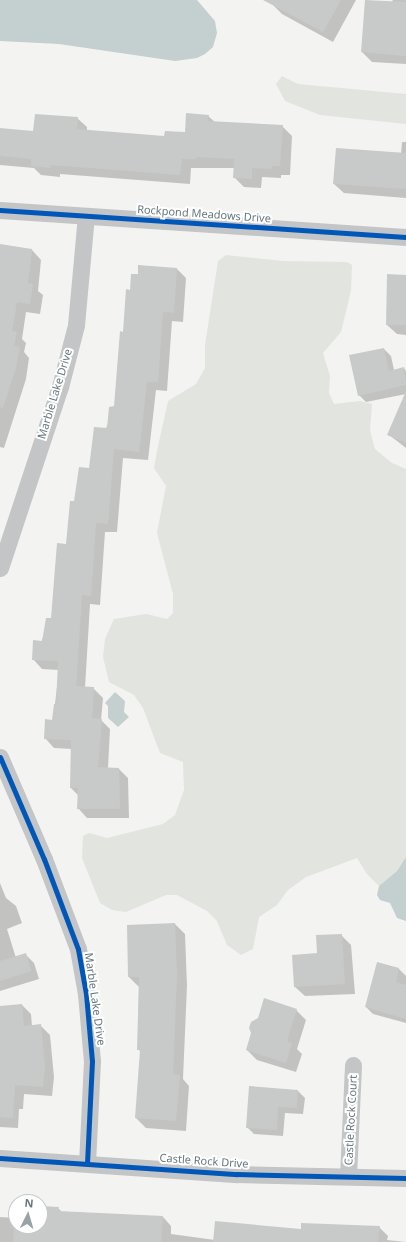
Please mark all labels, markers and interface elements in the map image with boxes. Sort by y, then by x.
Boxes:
street label: Rockpond Meadows Drive [137,203,271,225]
street label: Marble Lake Drive [35,347,75,441]
street label: Marble Lake Drive [82,952,108,1046]
street label: Castle Rock Court [342,1074,360,1166]
street label: Castle Rock Drive [159,1151,249,1171]
north arrow [8,1194,48,1234]
text: N [24,1195,34,1210]

